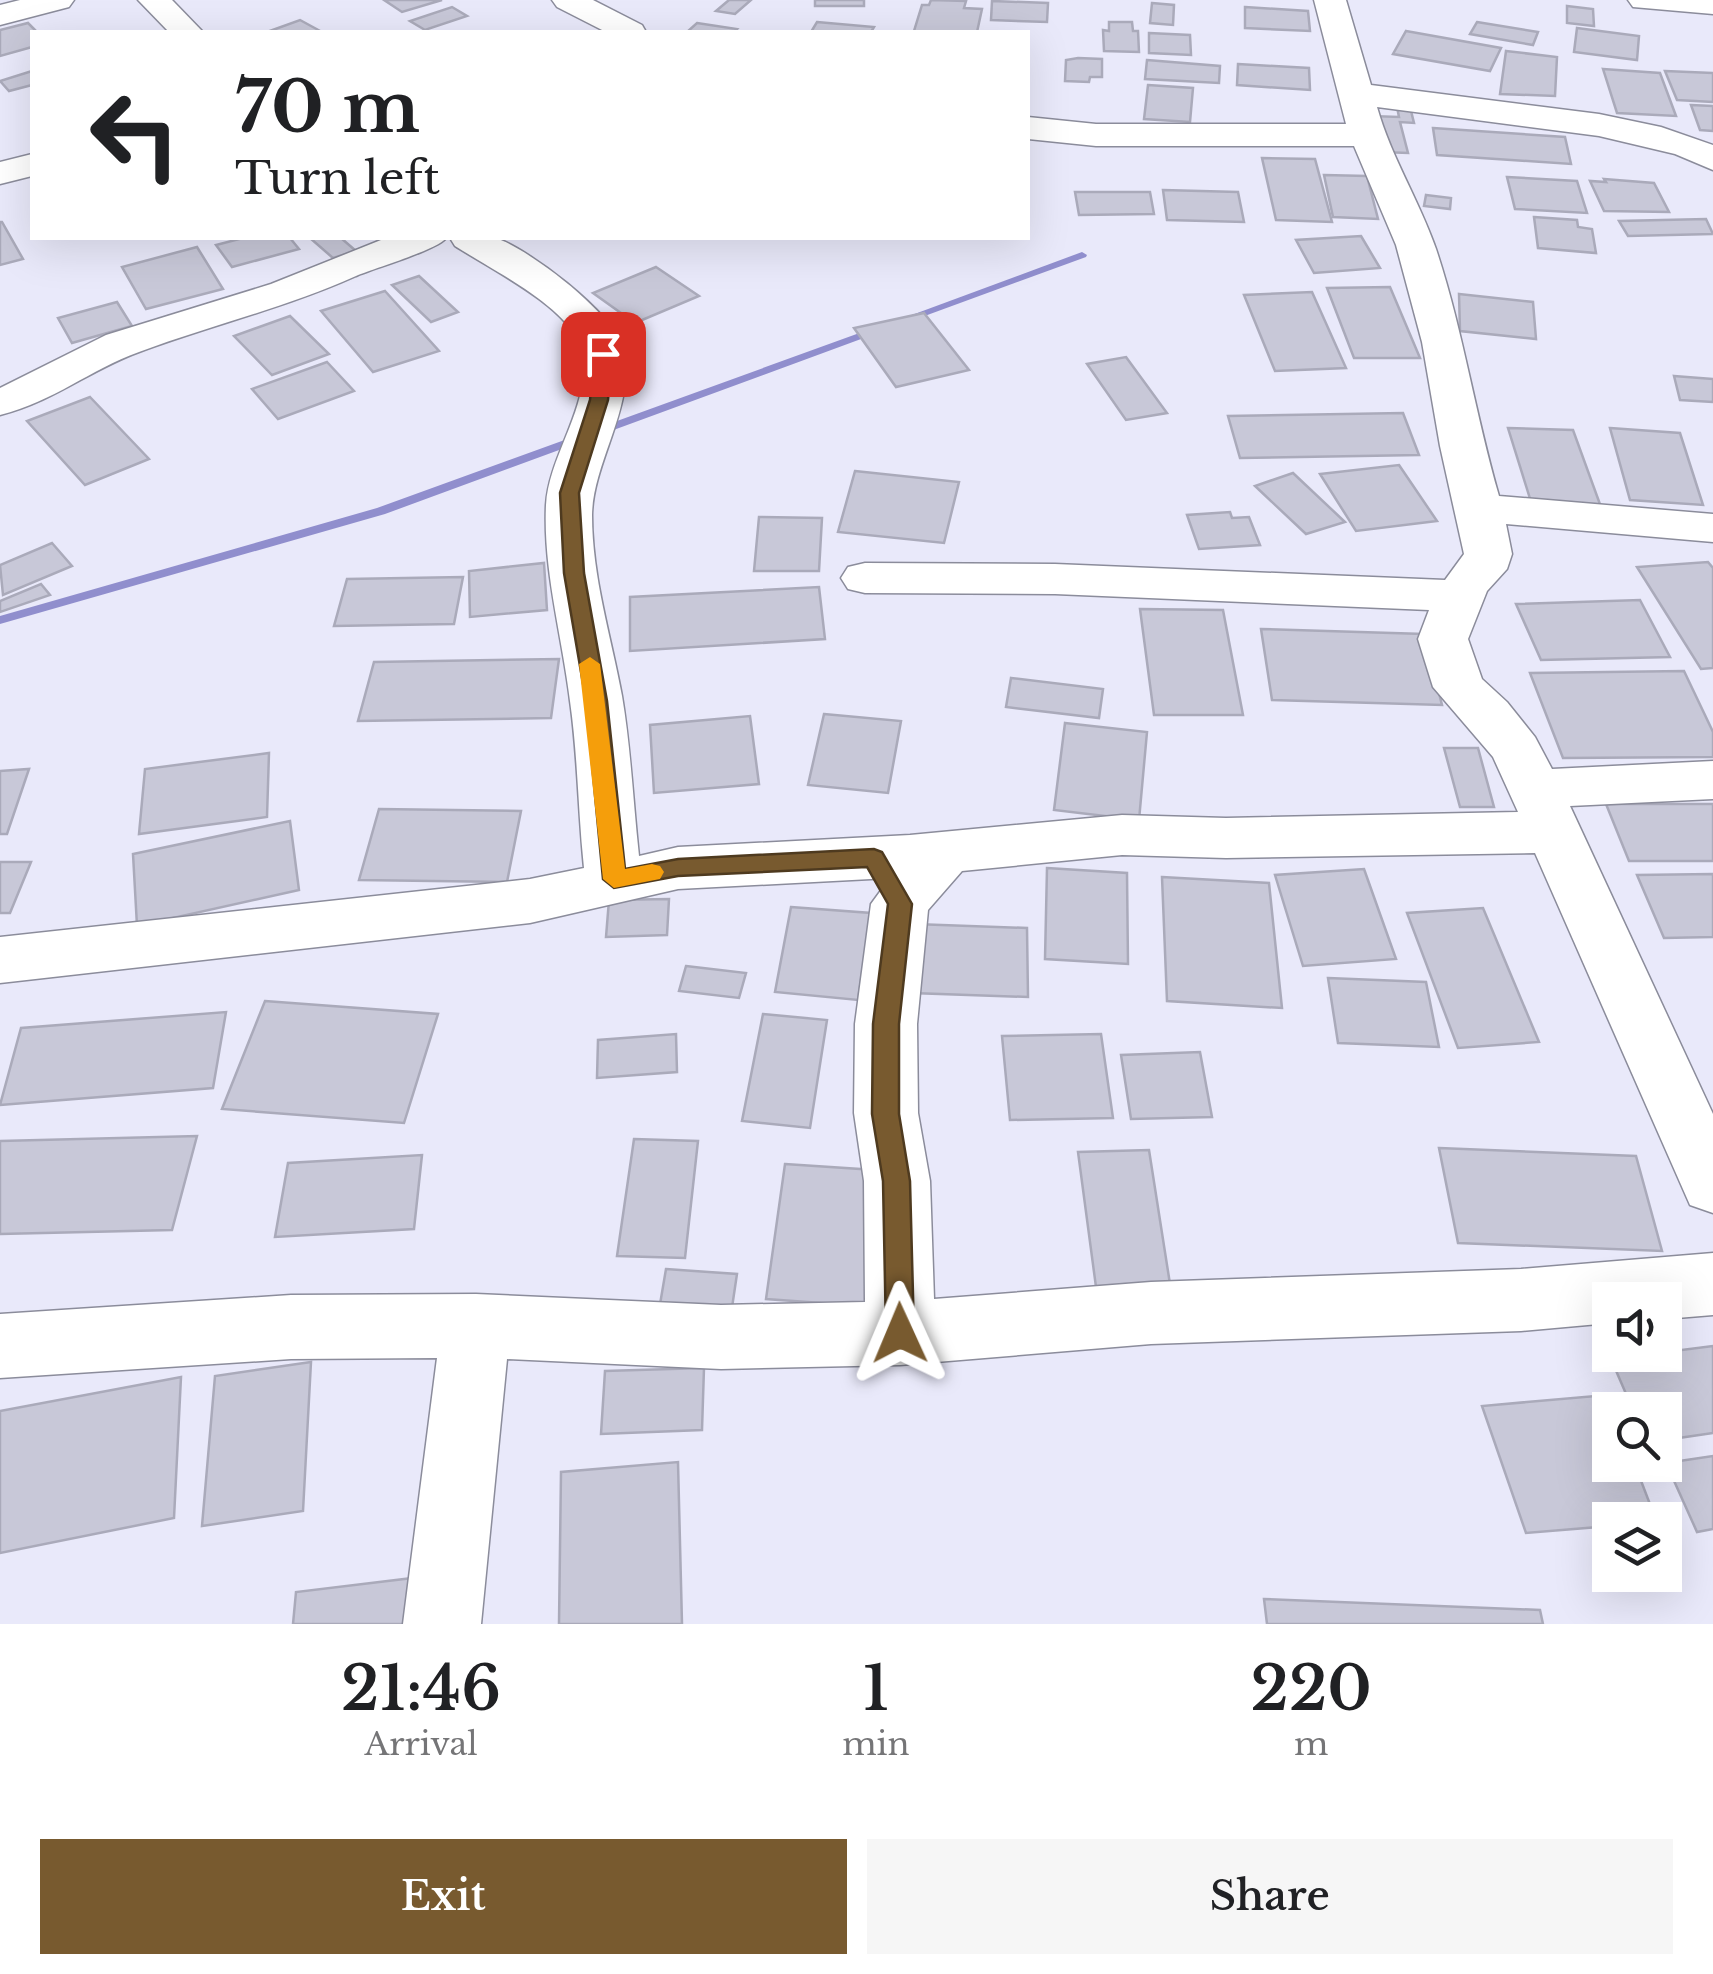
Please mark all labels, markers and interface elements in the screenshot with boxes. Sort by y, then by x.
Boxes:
text: 70 m [235,64,420,151]
icon: left [70,70,200,200]
text: Turn left [235,150,440,206]
pin [561,312,646,397]
icon: arrive [576,327,631,382]
position arrow [848,1281,952,1385]
map controls [1592,1282,1682,1592]
button: sound [1592,1282,1682,1372]
button: search [1592,1392,1682,1482]
button: layers [1592,1502,1682,1592]
text: 21:46 [341,1652,501,1726]
text: 1 [863,1652,889,1726]
text: 220 [1251,1652,1372,1726]
text: Arrival [364,1724,478,1764]
text: min [842,1724,909,1764]
text: m [1294,1724,1328,1764]
button: Exit [40,1839,847,1954]
button: Share [867,1839,1673,1954]

